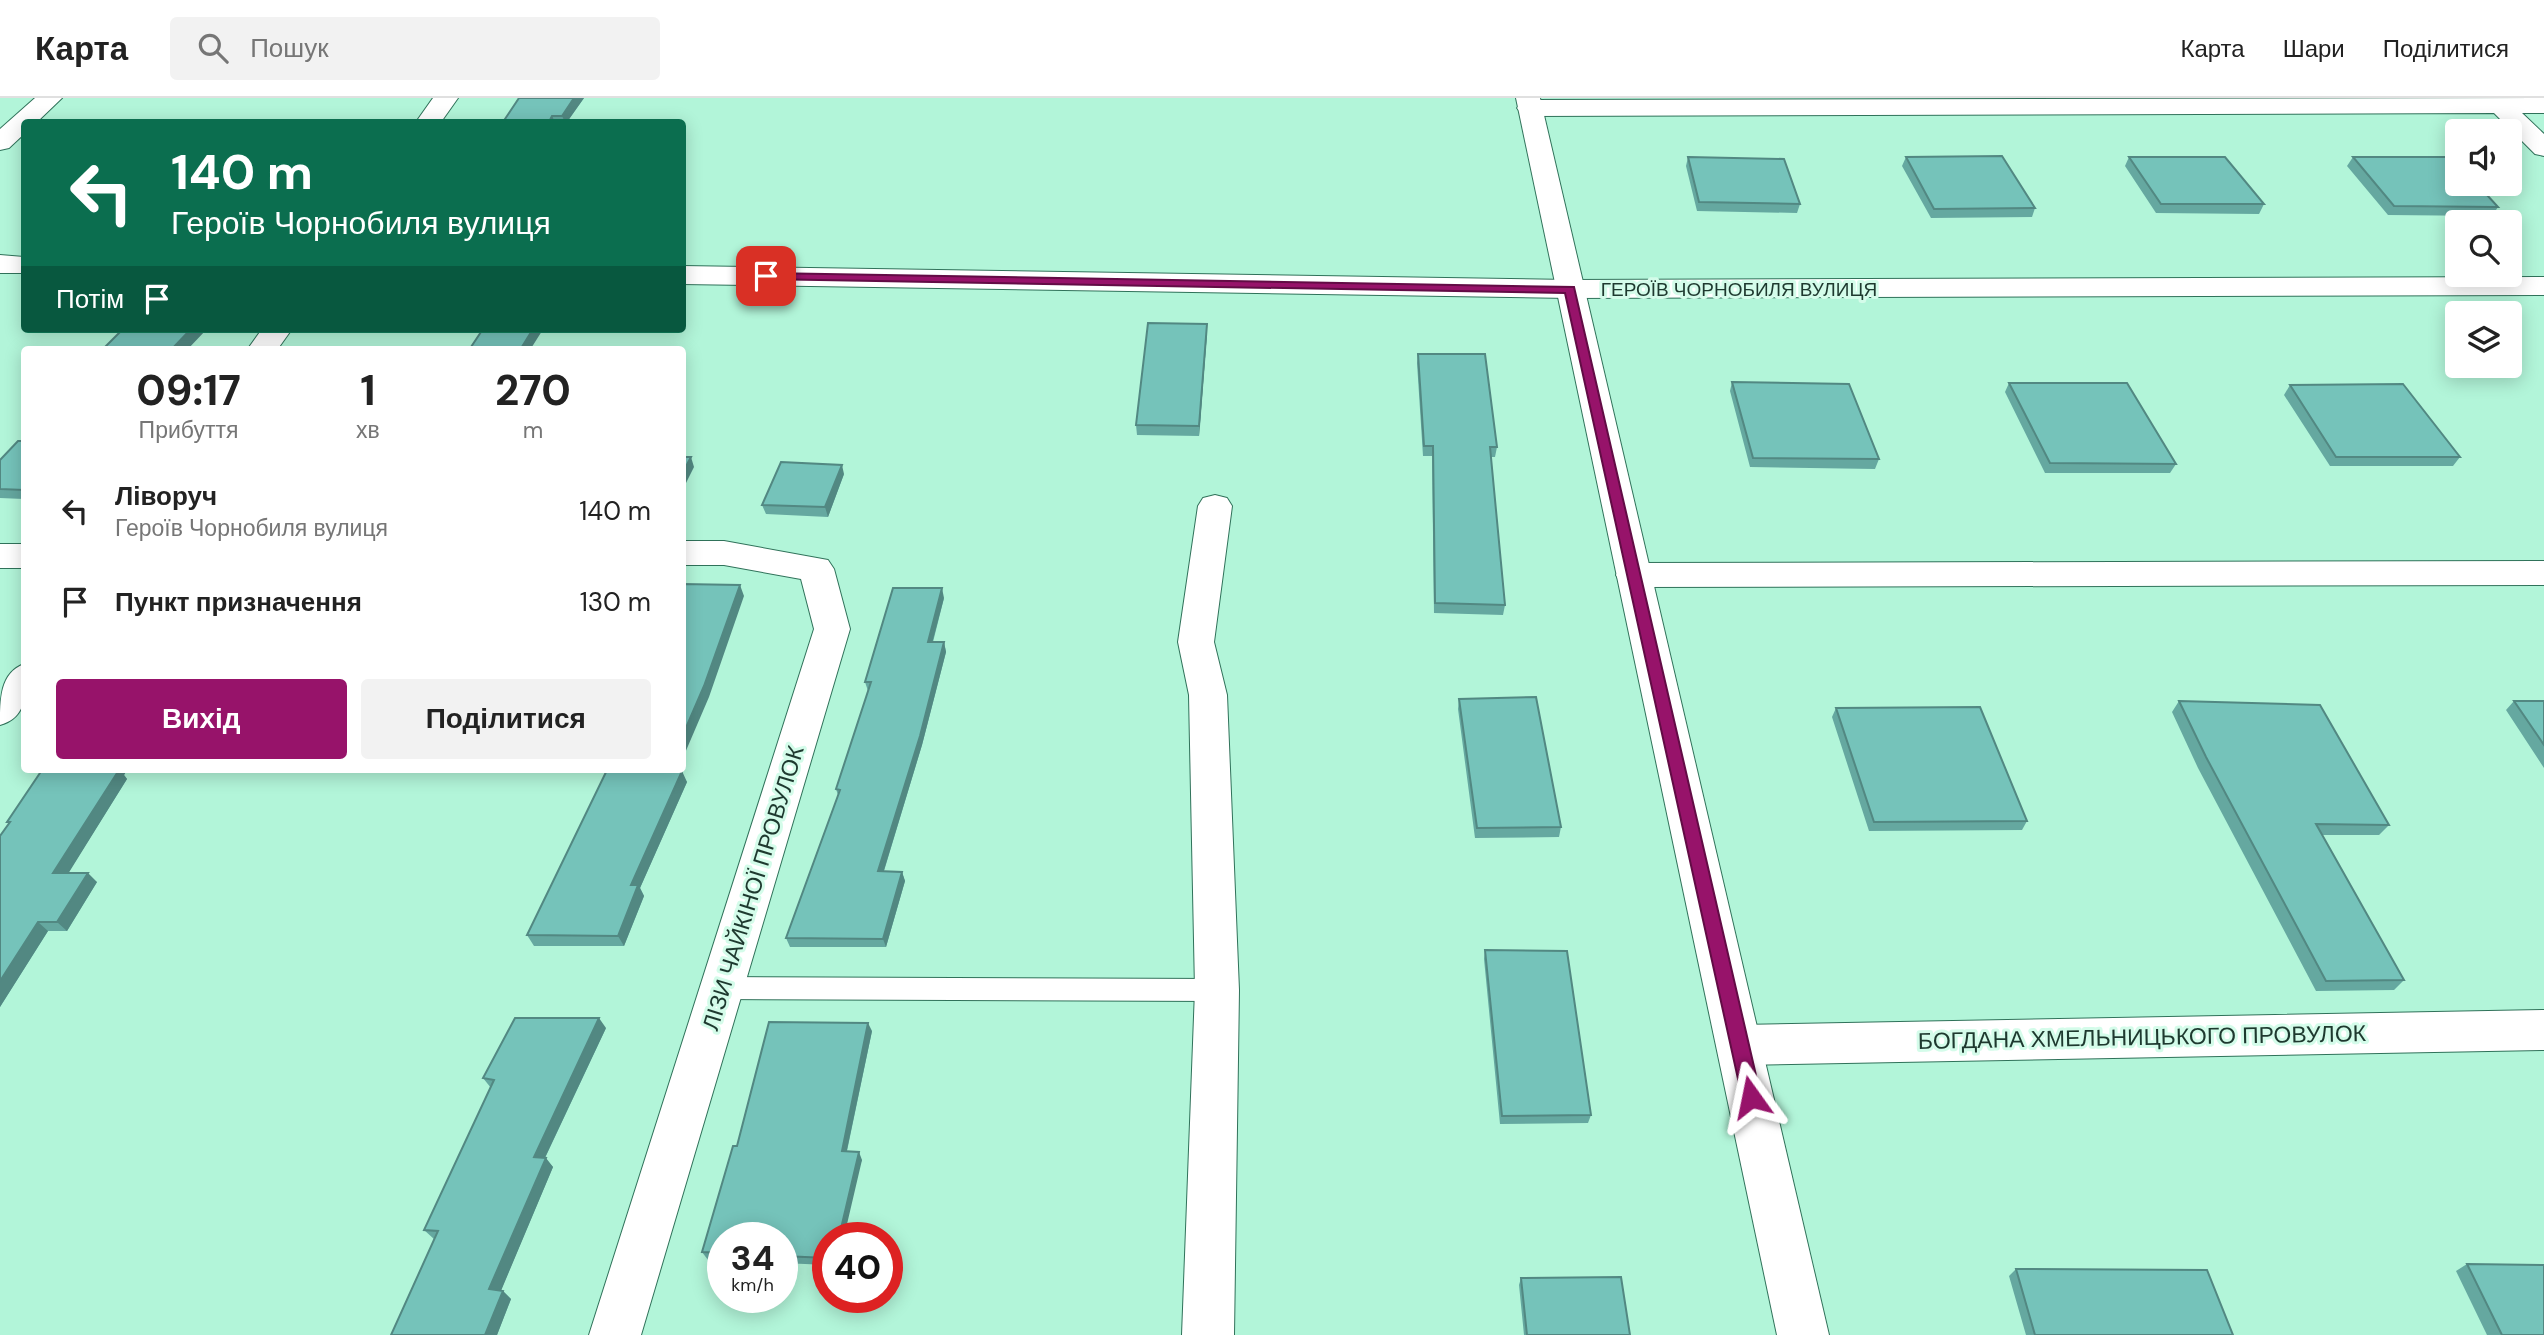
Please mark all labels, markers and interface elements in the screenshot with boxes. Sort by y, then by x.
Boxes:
search box [170,17,660,80]
text: Карта [35,27,128,70]
icon: search [194,29,232,67]
text: Пошук [250,31,329,65]
text: Карта [2180,33,2245,64]
text: Шари [2283,33,2345,64]
text: Поділитися [2383,33,2509,64]
map controls [2445,119,2522,378]
button: sound [2445,119,2522,196]
text: 140 m [171,140,313,204]
icon: left [56,147,147,238]
text: Героїв Чорнобиля вулиця [171,202,551,244]
button: search [2445,210,2522,287]
pin [736,246,796,306]
icon: arrive [747,257,785,295]
street label: ГЕРОЇВ ЧОРНОБИЛЯ ВУЛИЦЯ [1601,277,1877,302]
icon: arrive [138,280,176,318]
text: Потім [56,282,124,316]
button: layers [2445,301,2522,378]
text: 09:17 [136,363,241,418]
text: 1 [360,363,376,418]
text: 270 [495,363,571,418]
text: Прибуття [139,415,238,445]
text: хв [356,415,380,445]
text: m [523,415,543,445]
text: Ліворуч [115,479,217,513]
icon: left [56,492,94,530]
text: 140 m [579,494,651,528]
text: Героїв Чорнобиля вулиця [115,513,388,543]
icon: arrive [56,583,94,621]
text: Пункт призначення [115,585,362,619]
text: 130 m [580,585,651,619]
button: Вихід [56,679,347,759]
button: Поділитися [361,679,651,759]
street label: ЛІЗИ ЧАЙКІНОЇ ПРОВУЛОК [695,741,811,1034]
street label: БОГДАНА ХМЕЛЬНИЦЬКОГО ПРОВУЛОК [1918,1018,2367,1056]
position arrow [1714,1060,1788,1134]
speed limit sign: 40 [812,1222,903,1313]
text: 34 [731,1235,774,1281]
text: km/h [731,1273,774,1297]

